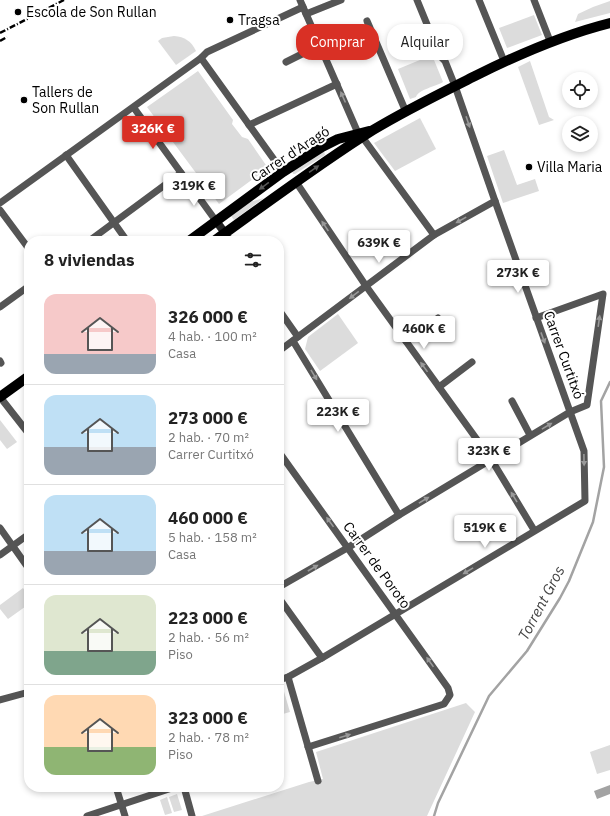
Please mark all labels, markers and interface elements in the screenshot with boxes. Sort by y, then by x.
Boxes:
place label: Escola de Son Rullan [26,3,157,21]
marker: Escola de Son Rullan [13,7,23,17]
place label: Tragsa [238,11,280,29]
marker: Tragsa [225,15,235,25]
chip: Comprar [296,24,379,60]
chip: Alquilar [387,24,463,60]
map controls [562,72,598,152]
button: locate [562,72,598,108]
place label: Tallers de Son Rullan [32,83,99,117]
one-way arrow [340,91,346,102]
marker: Tallers de Son Rullan [19,95,29,105]
pin: 326K € [120,116,186,150]
button: layers [562,116,598,152]
one-way arrow [465,117,471,129]
text: 326K € [131,120,175,137]
street label: Carrer d'Aragó [247,122,333,186]
place label: Villa Maria [537,158,603,176]
marker: Villa Maria [524,162,534,172]
one-way arrow [309,165,320,173]
pin: 319K € [161,173,227,207]
text: 319K € [172,177,216,194]
one-way arrow [259,182,270,190]
one-way arrow [455,217,467,224]
one-way arrow [322,220,329,232]
pin: 639K € [346,230,412,264]
text: 639K € [357,234,401,251]
text: 8 viviendas [44,249,135,271]
icon: filters [242,249,264,271]
pin: 273K € [485,260,551,294]
text: 273K € [496,264,540,281]
one-way arrow [349,290,360,299]
text: 326 000 € [168,306,248,328]
street label: Carrer Curtitxó [540,308,588,402]
icon: home [76,310,124,358]
one-way arrow [596,315,602,327]
pin: 460K € [391,316,457,350]
text: 460K € [402,320,446,337]
text: 4 hab. · 100 m² [168,328,257,345]
one-way arrow [541,332,547,344]
text: Casa [168,345,196,362]
one-way arrow [420,361,428,372]
one-way arrow [310,369,317,381]
pin: 223K € [305,399,371,433]
text: 223K € [316,403,360,420]
text: 273 000 € [168,407,248,429]
icon: home [76,411,124,459]
one-way arrow [541,422,553,429]
text: 2 hab. · 70 m² [168,429,249,446]
pin: 323K € [456,438,522,472]
text: 323K € [467,442,511,459]
text: Carrer Curtitxó [168,446,254,463]
one-way arrow [581,454,588,466]
one-way arrow [510,491,517,503]
one-way arrow [419,496,429,504]
text: 460 000 € [168,507,248,529]
icon: home [76,511,124,559]
pin: 519K € [452,515,518,549]
one-way arrow [326,517,334,528]
street label: Carrer de Poroto [339,518,415,612]
text: 519K € [463,519,507,536]
text: 5 hab. · 158 m² [168,529,257,546]
text: Casa [168,546,196,563]
water label: Torrent Gros [513,563,569,643]
one-way arrow [307,564,319,571]
one-way arrow [462,567,473,574]
text: 223 000 € [168,607,248,629]
icon: home [76,611,124,659]
text: 2 hab. · 56 m² [168,629,249,646]
text: Piso [168,646,193,663]
one-way arrow [426,657,434,668]
text: 323 000 € [168,707,248,729]
icon: home [76,711,124,759]
text: 2 hab. · 78 m² [168,729,249,746]
one-way arrow [339,732,351,738]
text: Piso [168,746,193,763]

